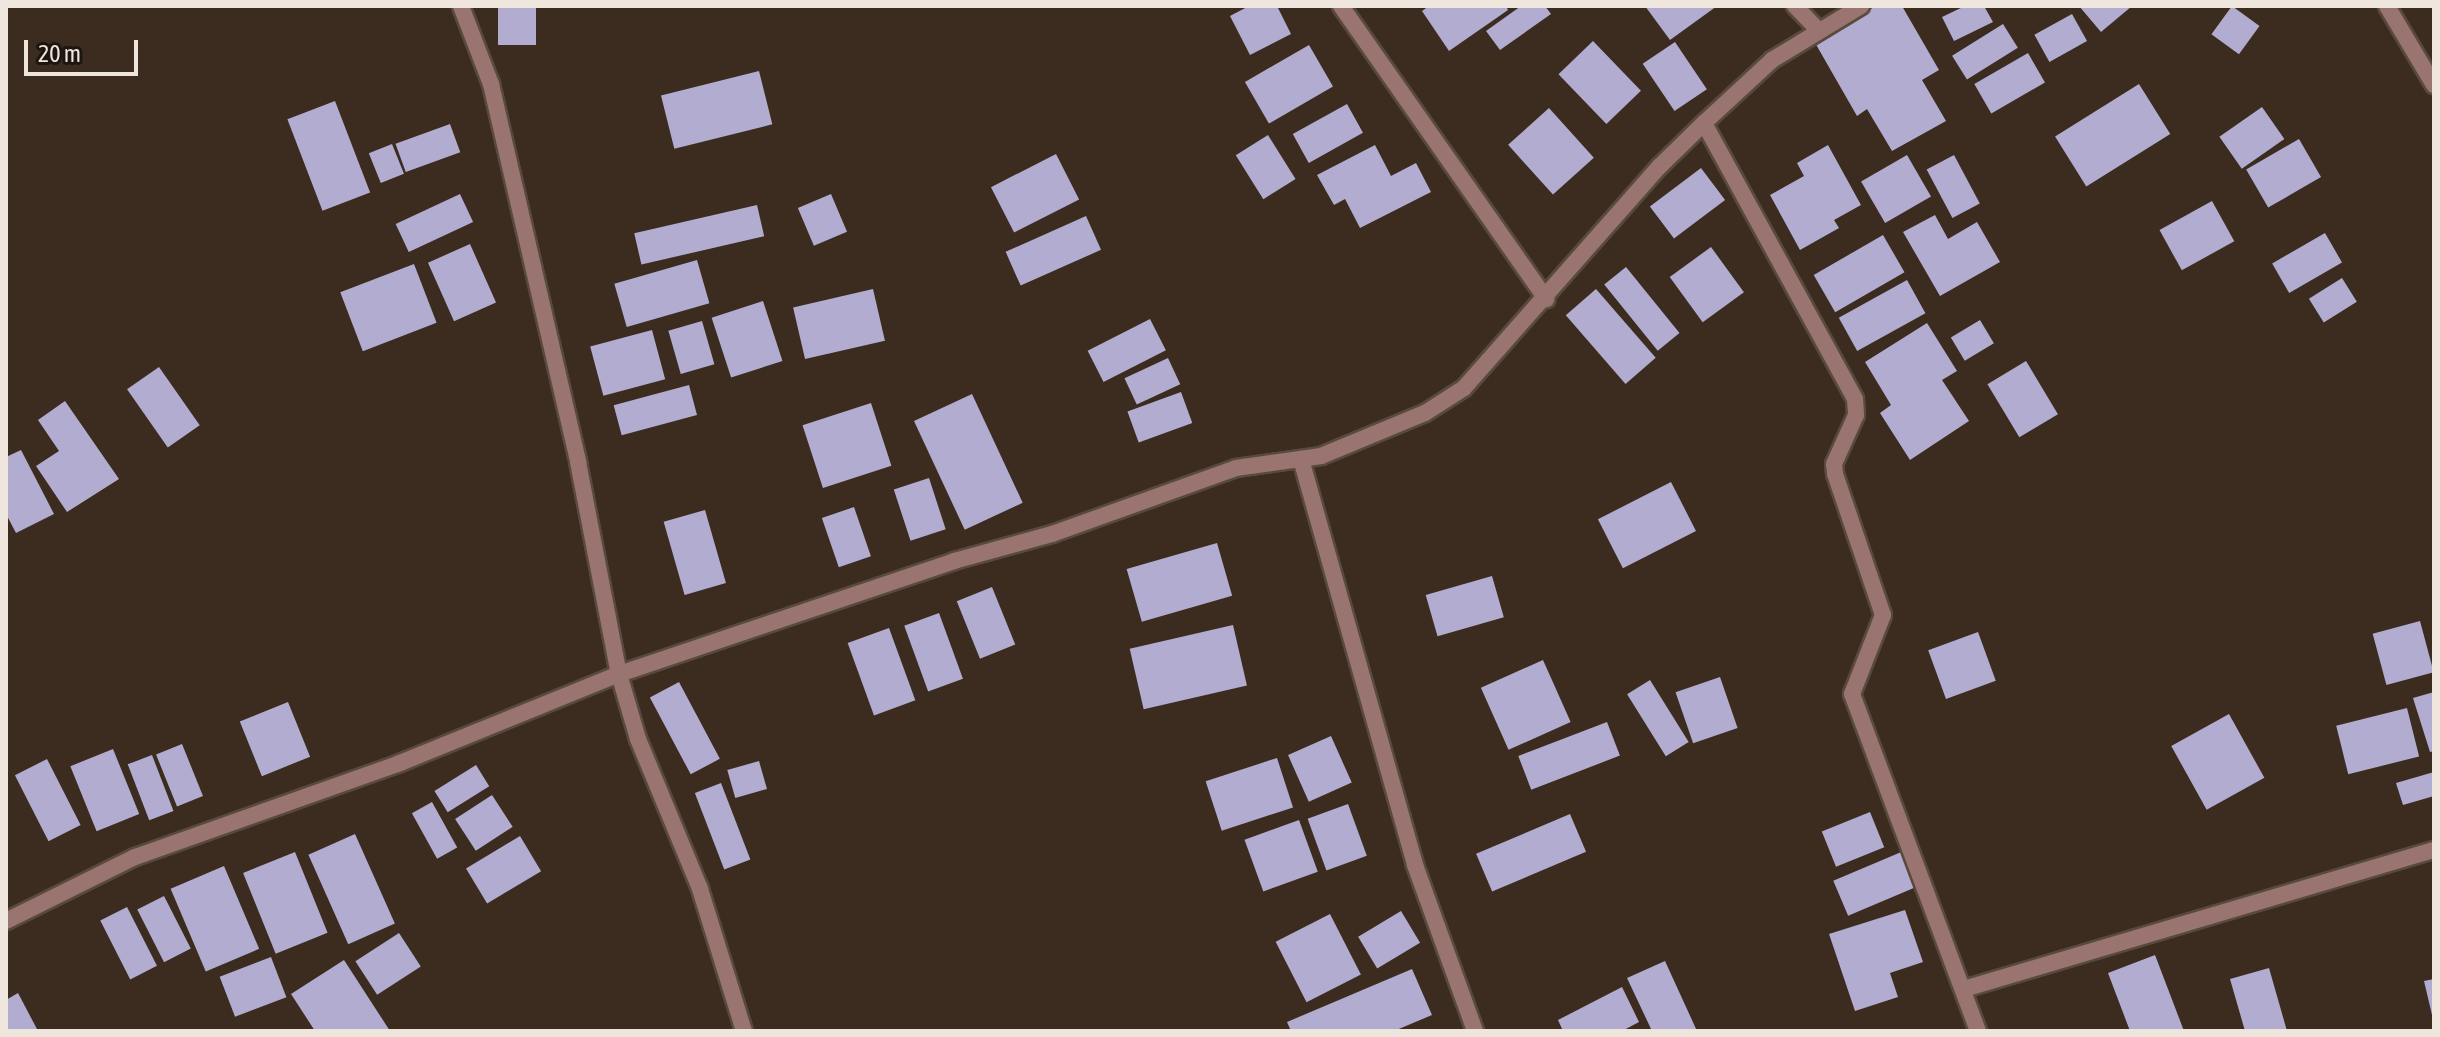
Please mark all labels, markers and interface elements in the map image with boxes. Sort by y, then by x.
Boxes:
scale bar [28,24,142,74]
text: 20 m [38,40,81,67]

